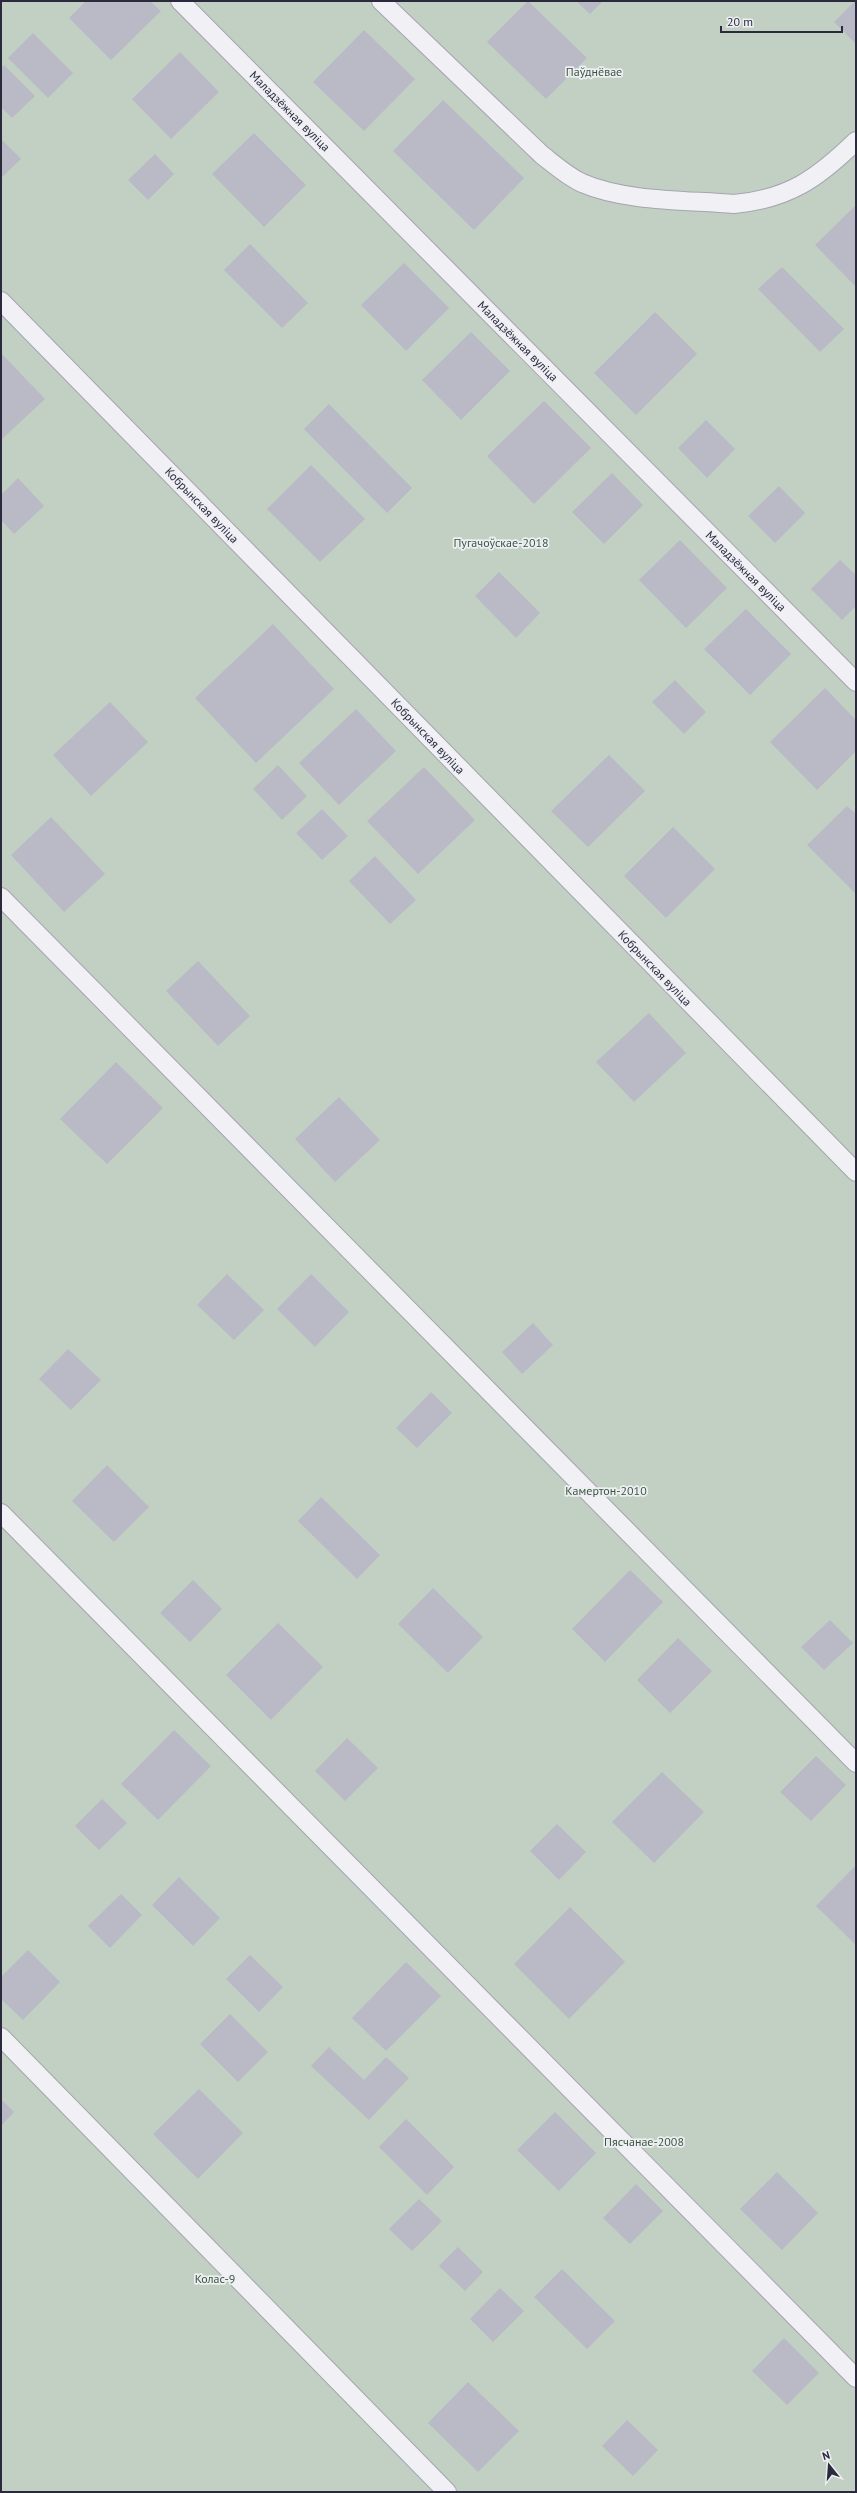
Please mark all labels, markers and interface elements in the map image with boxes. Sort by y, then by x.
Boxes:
scale bar [721,8,842,34]
text: 20 m [727,14,753,29]
park label: Паўднёвае [566,64,622,79]
street label: Маладзёжная вуліца [247,68,333,154]
street label: Маладзёжная вуліца [475,298,561,384]
street label: Кобрынская вуліца [162,464,242,546]
street label: Маладзёжная вуліца [703,528,789,614]
park label: Пугачоўскае-2018 [453,535,549,550]
street label: Кобрынская вуліца [388,695,468,777]
street label: Кобрынская вуліца [615,927,695,1009]
park label: Камертон-2010 [565,1483,647,1498]
park label: Пясчанае-2008 [604,2134,684,2149]
park label: Колас-9 [195,2271,235,2286]
north arrow [809,2445,849,2485]
text: N [821,2448,832,2463]

